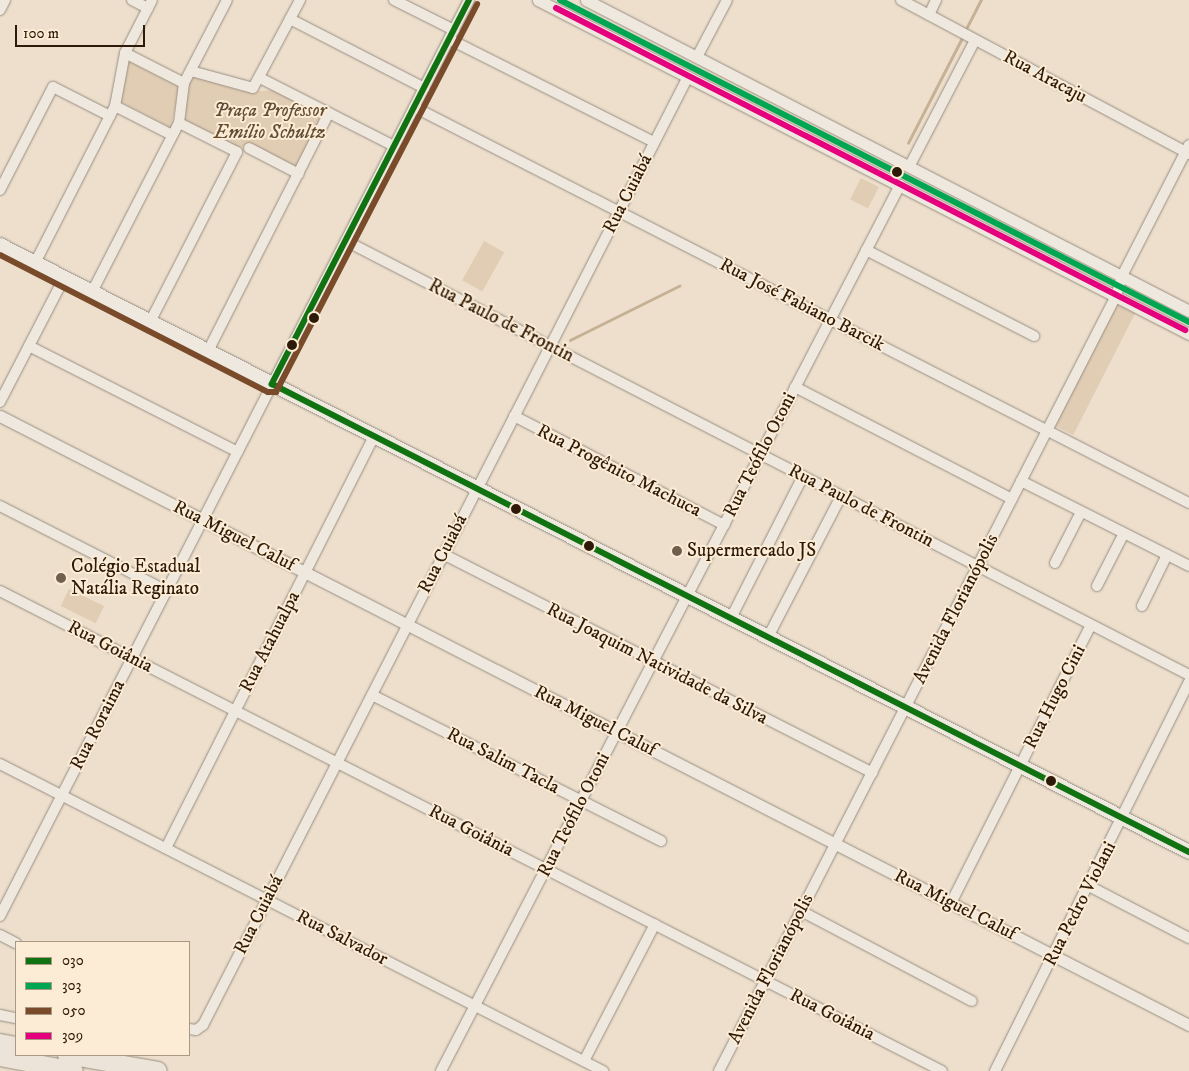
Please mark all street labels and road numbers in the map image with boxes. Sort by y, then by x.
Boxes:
street label: Rua Aracaju [999,46,1091,108]
street label: Rua Cuiabá [598,151,658,237]
street label: Rua José Fabiano Barcik [716,253,888,357]
street label: Rua Paulo de Frontin [424,274,578,368]
street label: Rua Teófilo Otoni [719,389,801,521]
street label: Rua Progênito Machuca [533,420,705,522]
street label: Rua Paulo de Frontin [784,459,938,553]
street label: Rua Miguel Caluf [169,495,299,577]
street label: Rua Cuiabá [413,511,473,597]
street label: Avenida Florianópolis [908,530,1004,688]
street label: Rua Atahualpa [235,588,305,696]
street label: Rua Joaquim Natividade da Silva [543,598,771,730]
street label: Rua Goiânia [64,616,156,678]
street label: Rua Hugo Cini [1019,641,1091,753]
street label: Rua Roraima [66,676,130,774]
street label: Rua Miguel Caluf [530,680,660,762]
street label: Rua Salim Tacla [443,723,563,799]
street label: Rua Teófilo Otoni [533,749,615,881]
street label: Rua Goiânia [425,800,517,862]
street label: Rua Pedro Violani [1039,838,1121,970]
street label: Rua Miguel Caluf [890,864,1020,946]
street label: Rua Cuiabá [229,872,289,958]
street label: Avenida Florianópolis [723,890,819,1048]
street label: Rua Salvador [292,905,392,971]
street label: Rua Goiânia [786,984,878,1046]

